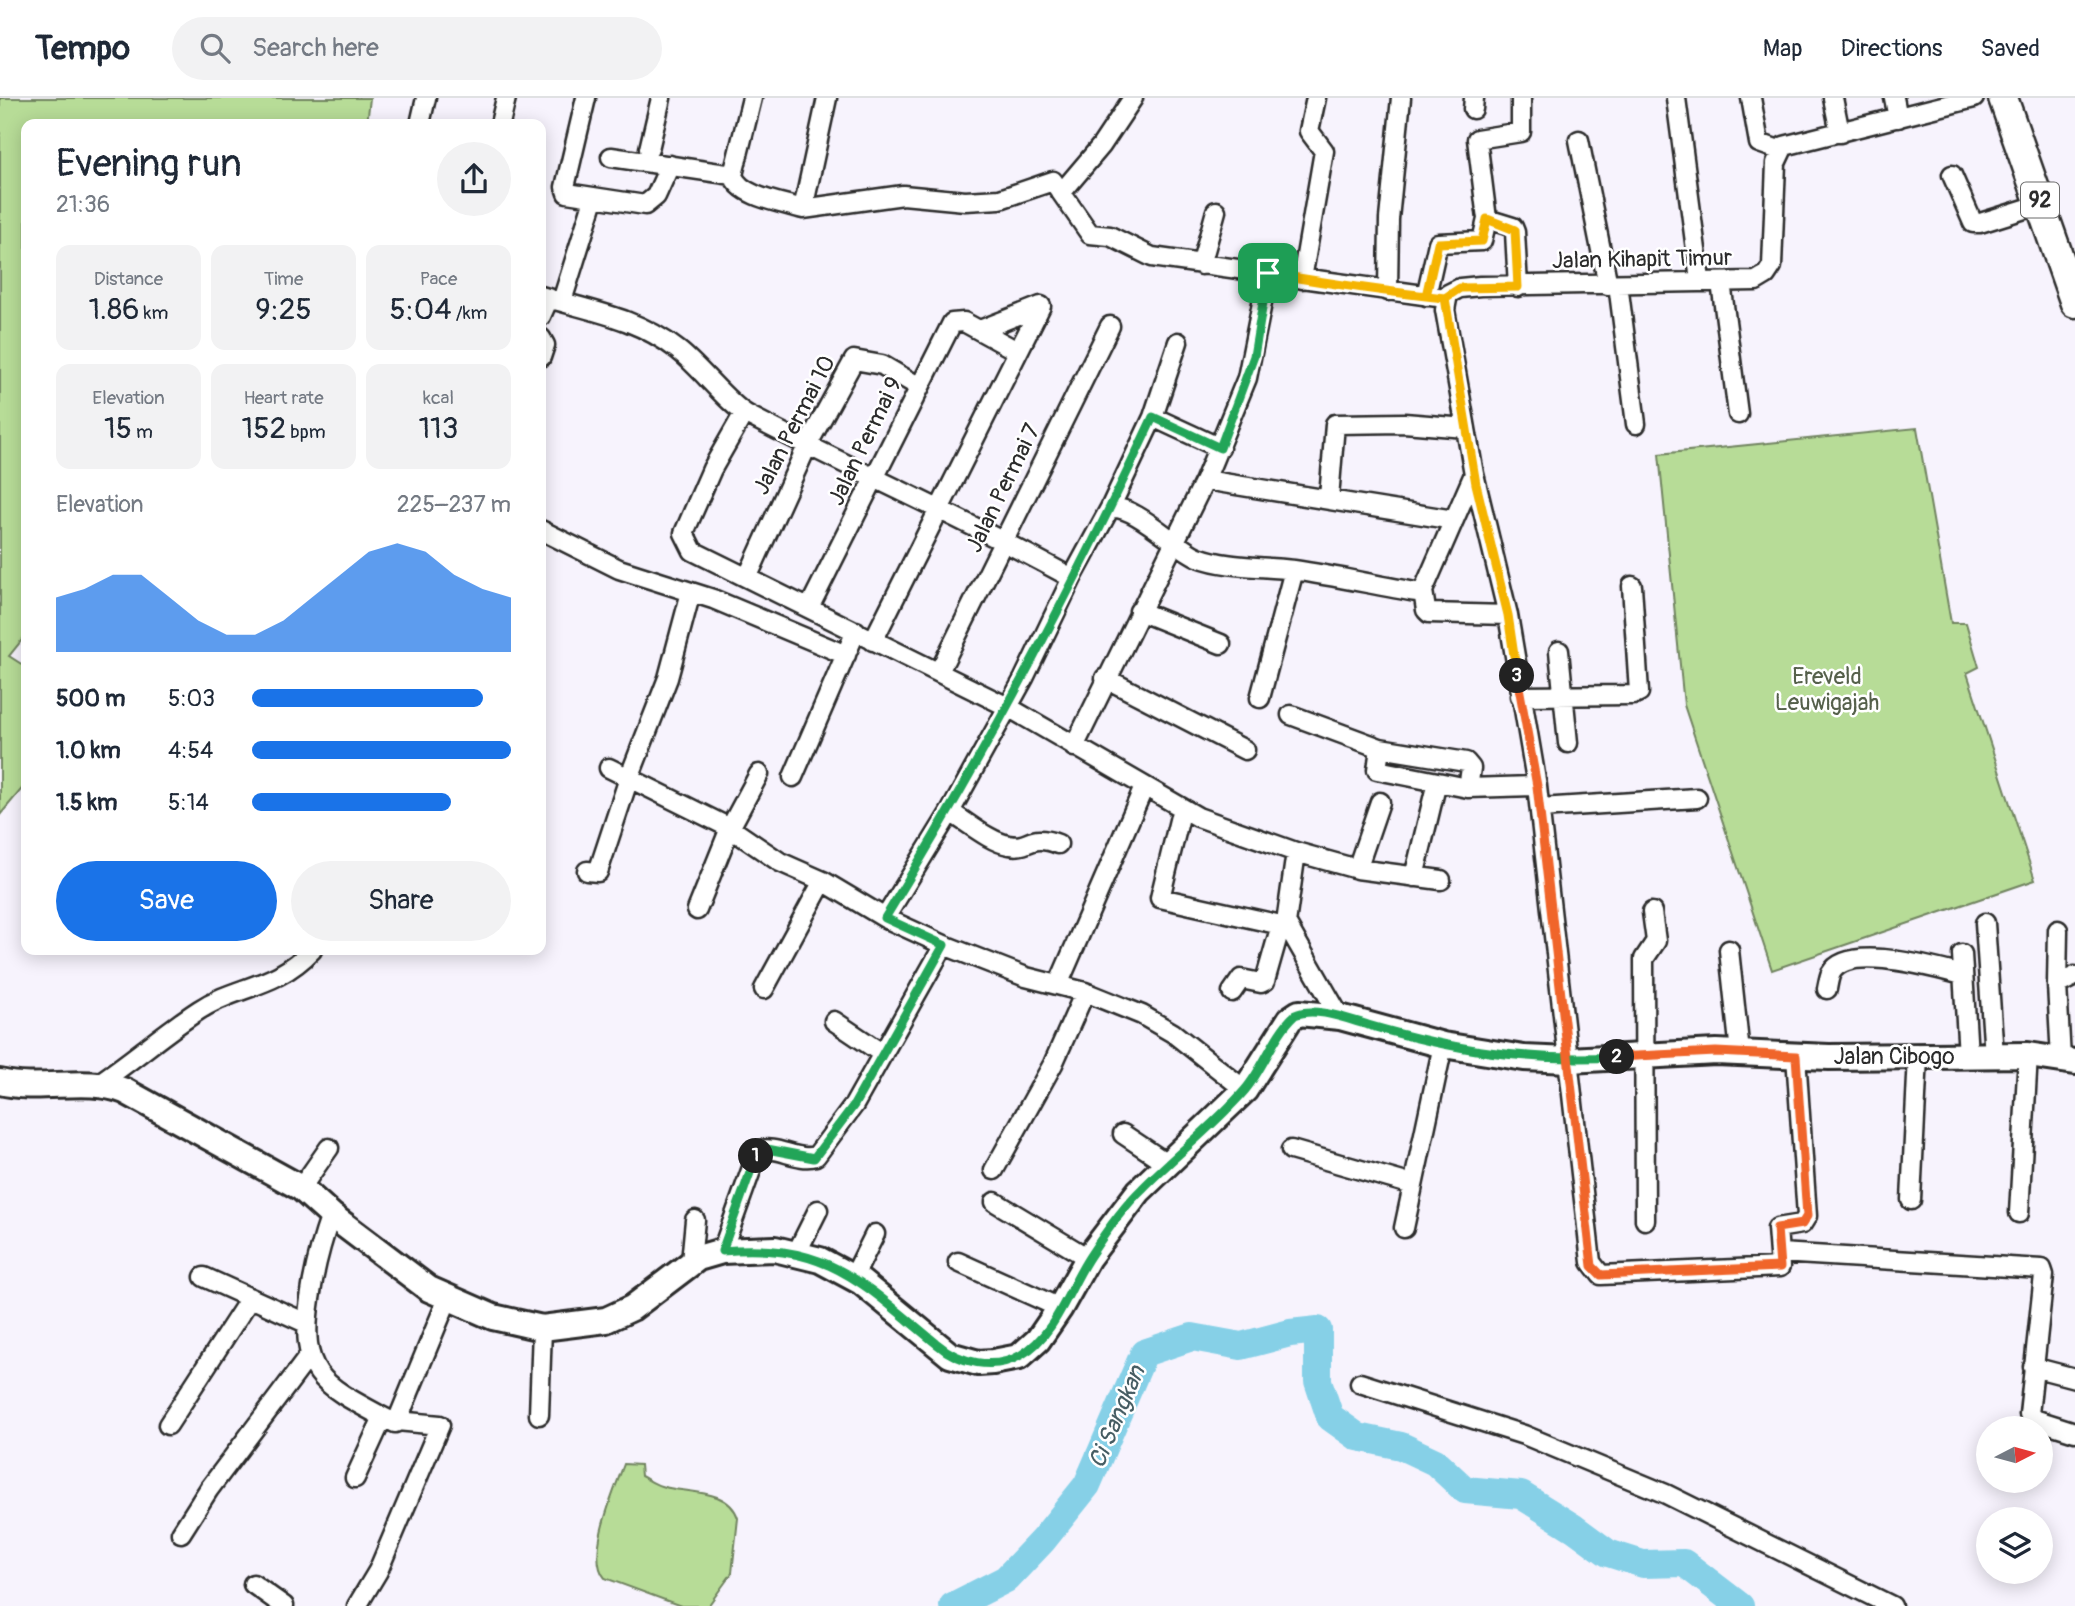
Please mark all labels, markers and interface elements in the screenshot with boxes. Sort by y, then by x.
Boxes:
search box [172,17,662,80]
text: Tempo [35,28,130,69]
icon: search [196,29,234,67]
text: Search here [252,32,379,64]
text: Map [1763,34,1803,63]
text: Directions [1841,34,1942,63]
text: Saved [1980,34,2040,63]
text: Evening run [56,140,242,188]
button: share [437,142,511,216]
road number: 92 [2021,182,2059,217]
text: 21:36 [56,190,110,219]
pin [1238,243,1298,303]
street label: Jalan Kihapit Timur [1552,243,1732,275]
icon: arrive [1249,254,1287,292]
text: Distance [94,267,163,291]
text: Time [264,267,303,291]
text: Pace [420,267,457,291]
text: 1.86 [89,291,139,328]
text: 9:25 [255,291,312,328]
text: 5:04 [390,291,452,328]
text: km [139,301,168,325]
text: /km [452,301,487,325]
street label: Jalan Permai 10 [746,351,842,499]
street label: Jalan Permai 9 [821,372,909,510]
text: Elevation [92,386,165,410]
text: Heart rate [243,386,324,410]
text: kcal [423,386,454,410]
text: 15 [104,410,132,447]
text: 152 [241,410,286,447]
text: 113 [418,410,459,447]
street label: Jalan Permai 7 [959,419,1047,557]
text: m [132,420,153,444]
text: bpm [286,420,326,444]
text: Elevation [56,490,144,519]
text: 225–237 m [397,490,511,519]
pin: 3 [1500,658,1534,694]
park label: Ereveld Leuwigajah [1775,662,1879,717]
text: 3 [1511,663,1522,687]
text: 500 m [56,684,125,713]
text: 5:03 [168,684,215,713]
text: 1.0 km [56,736,121,765]
text: 4:54 [168,736,213,765]
text: 1.5 km [56,788,118,817]
text: 5:14 [168,788,209,817]
button: Save [56,861,277,941]
button: Share [291,861,511,941]
pin: 2 [1600,1040,1634,1074]
street label: Jalan Cibogo [1833,1042,1955,1071]
text: 2 [1611,1044,1622,1068]
pin: 1 [738,1138,774,1174]
text: 1 [752,1143,759,1167]
water label: Ci Sangkan [1082,1360,1152,1473]
north arrow [1976,1416,2053,1493]
map controls [1976,1416,2053,1584]
button: layers [1976,1507,2053,1584]

